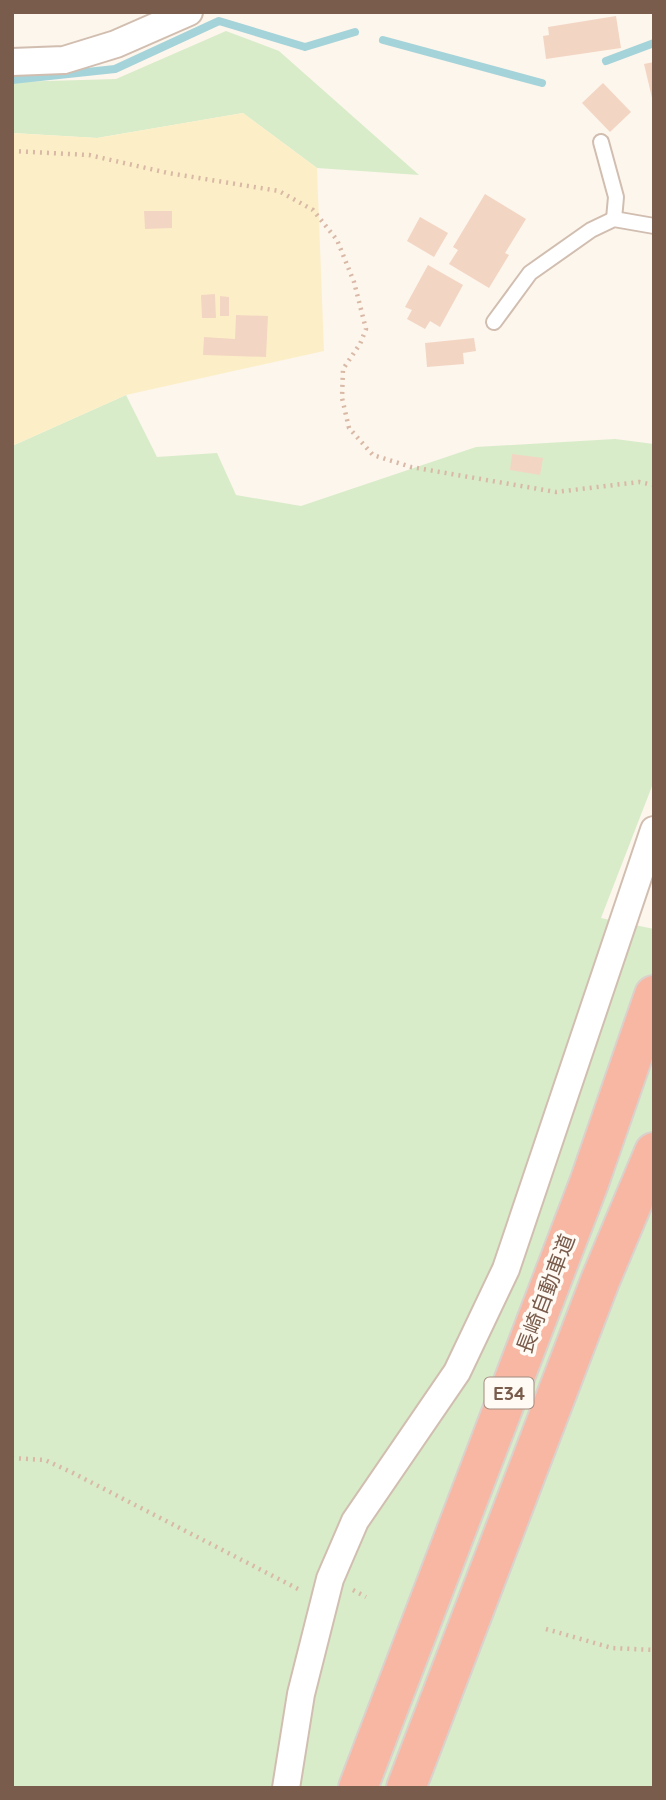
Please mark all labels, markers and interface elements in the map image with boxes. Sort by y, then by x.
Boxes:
street label: 長崎自動車道 [510,1230,580,1357]
road number: E34 [484,1378,534,1408]

